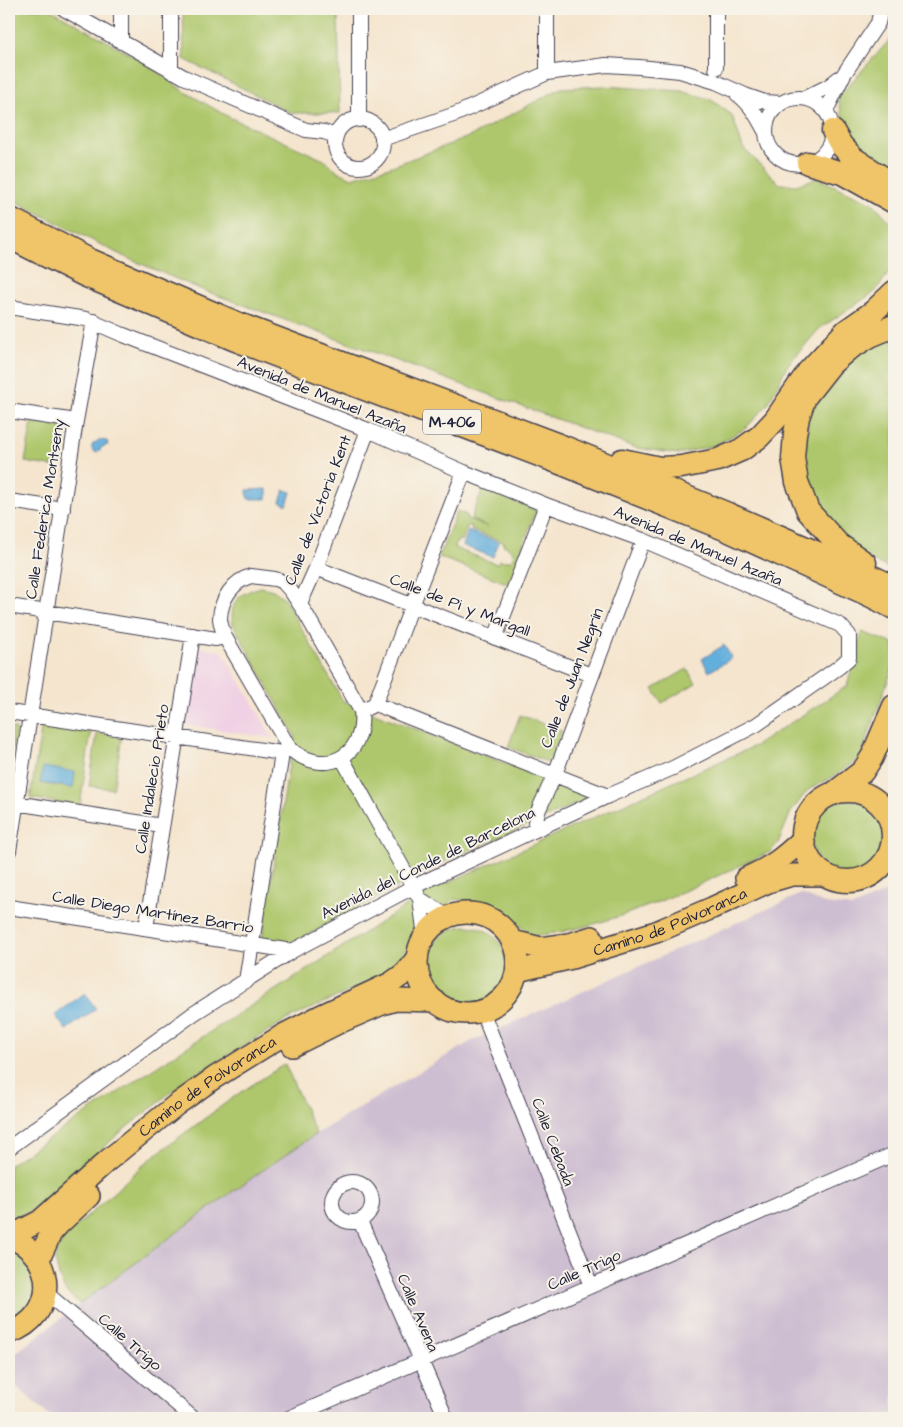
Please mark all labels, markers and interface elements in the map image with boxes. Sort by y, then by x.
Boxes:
street label: Avenida de Manuel Azaña [234,351,410,439]
road number: M-406 [423,410,481,434]
street label: Calle Federica Montseny [20,417,71,601]
street label: Calle de Victoria Kent [279,431,357,588]
street label: Avenida de Manuel Azaña [610,500,786,592]
street label: Calle de Pi y Margall [386,568,533,643]
street label: Calle de Juan Negrín [535,605,610,751]
street label: Calle Indalecio Prieto [129,703,175,855]
street label: Avenida del Conde de Barcelona [317,801,539,925]
street label: Camino de Polvoranca [591,882,750,962]
street label: Calle Diego Martínez Barrio [51,885,255,940]
street label: Camino de Polvoranca [134,1031,280,1142]
street label: Calle Cebada [526,1095,580,1189]
street label: Calle Trigo [544,1244,625,1297]
street label: Calle Avena [392,1271,444,1355]
street label: Calle Trigo [93,1308,167,1377]

